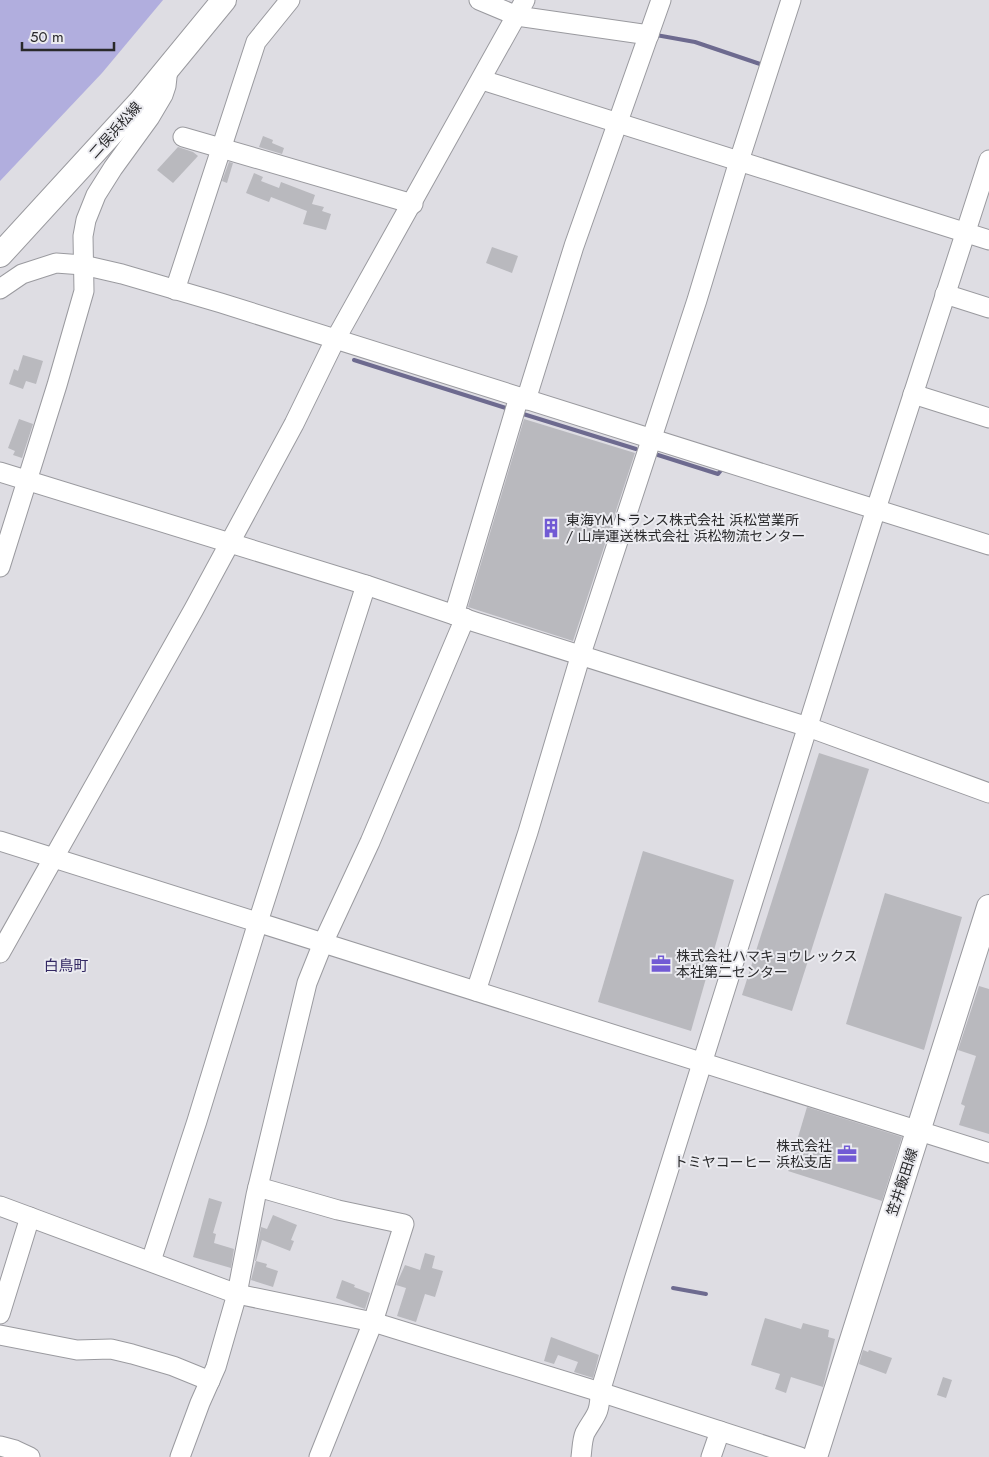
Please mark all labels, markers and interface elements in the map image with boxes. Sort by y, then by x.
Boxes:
scale bar [22,20,115,52]
text: 50 m [30,26,64,48]
street label: 二俣浜松線 [84,97,146,163]
place label: 東海YMトランス株式会社 浜松営業所 / 山岸運送株式会社 浜松物流センター [566,510,806,546]
building icon: 東海YMトランス株式会社 浜松営業所 / 山岸運送株式会社 浜松物流センター [540,517,562,539]
place label: 株式会社ハマキョウレックス 本社第二センター [676,946,858,982]
office icon: 株式会社ハマキョウレックス 本社第二センター [650,953,672,975]
district label: 白鳥町 [43,955,89,977]
place label: 株式会社 トミヤコーヒー 浜松支店 [674,1136,832,1172]
office icon: 株式会社 トミヤコーヒー 浜松支店 [836,1143,858,1165]
street label: 笠井飯田線 [882,1146,922,1218]

